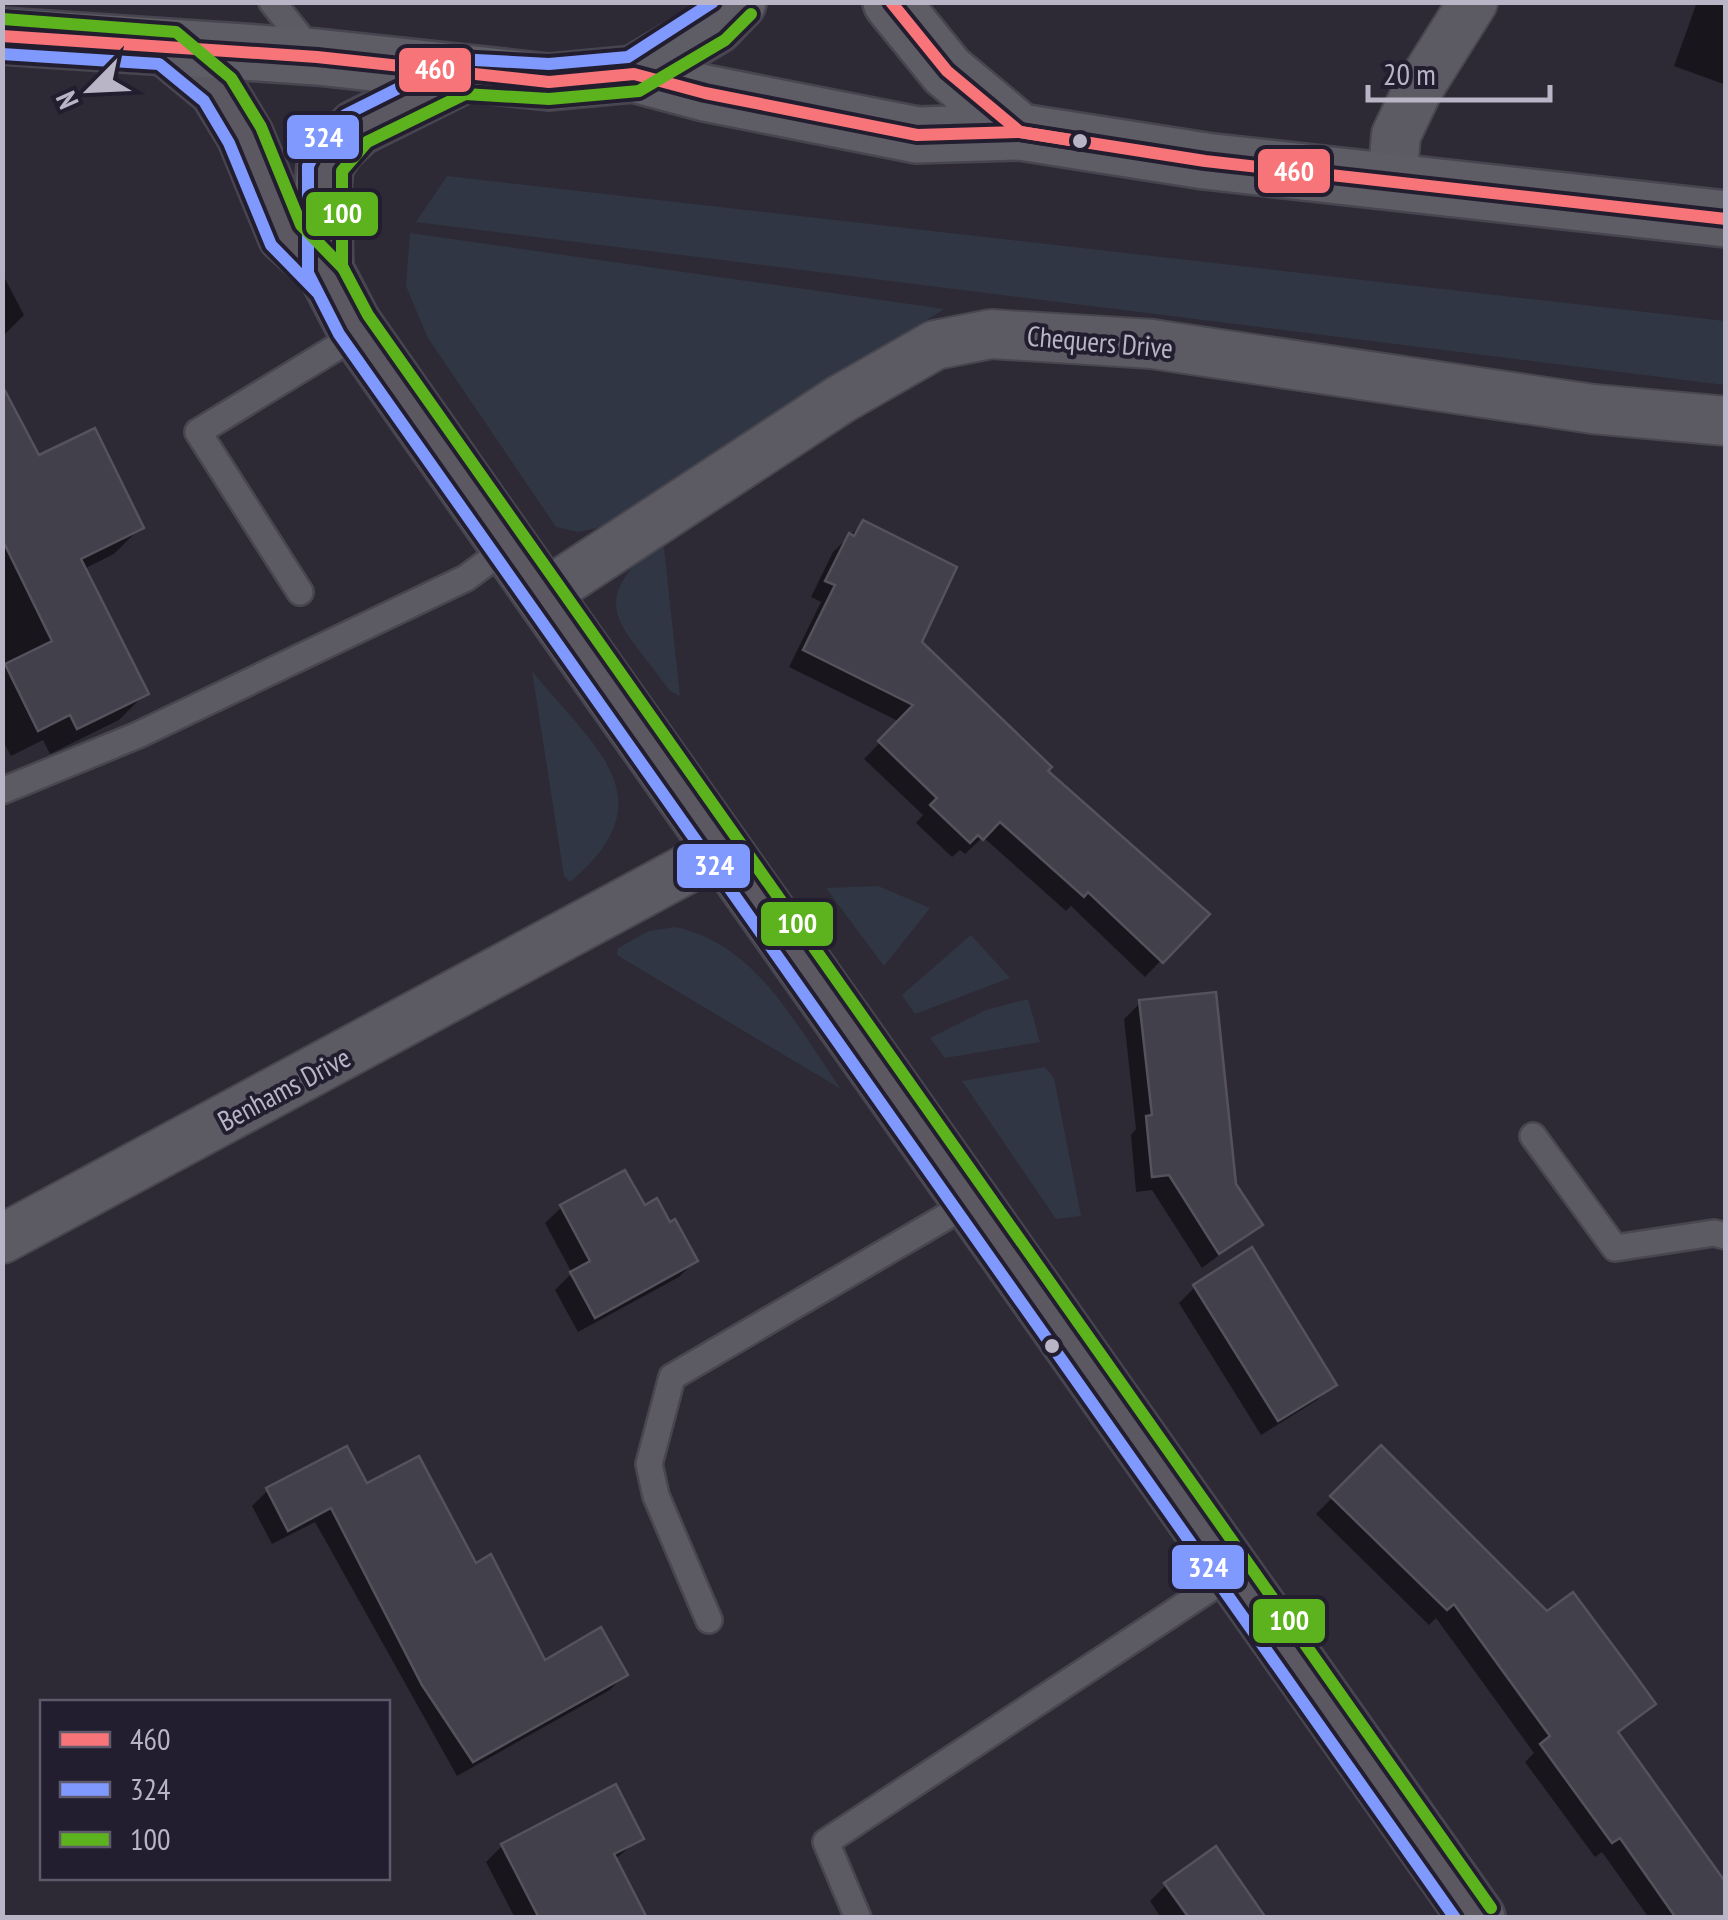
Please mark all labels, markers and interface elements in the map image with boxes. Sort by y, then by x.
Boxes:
north arrow [40,40,140,140]
scale bar [1368,40,1550,102]
line badge: 460 [397,46,473,94]
text: 460 [415,50,455,87]
text: 20 m [1383,54,1436,93]
text: N [47,86,87,115]
line badge: 324 [285,113,361,161]
text: 324 [303,118,344,155]
unlabelled marker [1070,131,1090,151]
line badge: 460 [1256,147,1332,195]
text: 460 [1274,152,1314,189]
line badge: 100 [304,190,380,238]
text: 100 [322,194,362,231]
street label: Chequers Drive [1026,317,1175,366]
line badge: 324 [675,842,752,890]
text: 324 [694,846,735,883]
line badge: 100 [759,900,835,948]
text: 100 [777,904,817,941]
street label: Benhams Drive [211,1038,356,1139]
unlabelled marker [1042,1336,1062,1356]
line badge: 324 [1170,1543,1246,1591]
text: 324 [1188,1548,1229,1585]
line badge: 100 [1251,1597,1327,1645]
text: 100 [1269,1601,1309,1638]
legend [40,1700,390,1880]
text: 460 [130,1719,171,1758]
text: 324 [130,1769,171,1808]
text: 100 [130,1819,171,1858]

